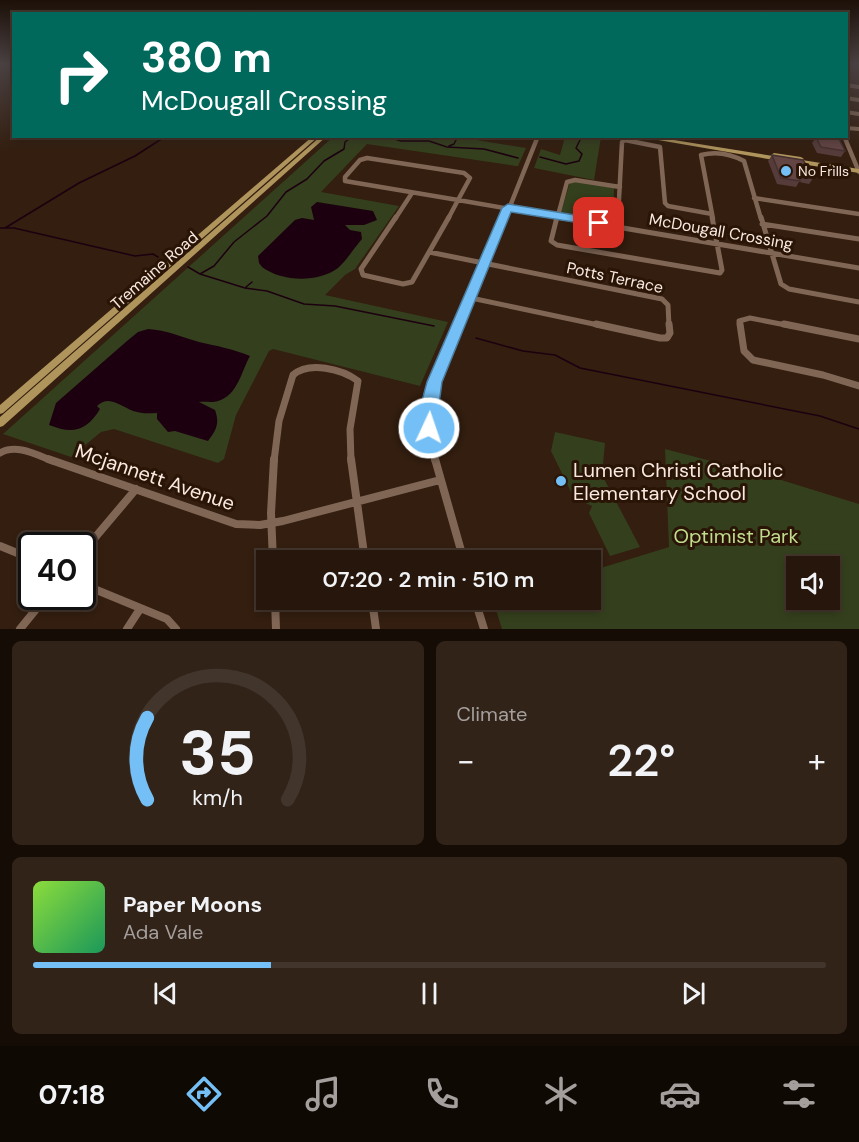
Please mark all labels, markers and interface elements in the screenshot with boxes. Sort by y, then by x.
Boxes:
text: 380 m [141,30,272,85]
icon: right [42,36,120,114]
text: McDougall Crossing [141,83,387,118]
place label: No Frills [798,162,849,180]
marker: No Frills [779,164,793,178]
pin [573,197,624,248]
icon: arrive [582,206,615,239]
street label: McDougall Crossing [647,208,795,255]
street label: Tremaine Road [106,227,202,314]
street label: Potts Terrace [565,257,665,298]
position arrow [397,396,461,460]
street label: Mcjannett Avenue [72,438,238,516]
place label: Lumen Christi Catholic Elementary School [573,457,783,506]
marker: Lumen Christi Catholic Elementary School [554,474,568,488]
park label: Optimist Park [673,523,799,549]
speed limit sign: 40 [18,532,96,610]
map controls [786,556,840,610]
button: sound [786,556,840,610]
text: 07:20 · 2 min · 510 m [323,565,534,594]
text: Climate [457,701,527,727]
text: 35 [180,712,256,793]
text: 22° [607,731,675,790]
text: − [457,739,475,782]
text: + [808,739,826,782]
text: km/h [192,784,243,812]
text: Paper Moons [123,890,262,919]
text: Ada Vale [123,919,203,945]
icon: previous [149,977,182,1010]
icon: pause [413,977,446,1010]
icon: next [677,977,710,1010]
icon: directions [183,1073,225,1115]
icon: music [302,1073,344,1115]
icon: phone [421,1073,463,1115]
icon: climate [540,1073,582,1115]
icon: car [659,1073,701,1115]
icon: filters [778,1073,820,1115]
text: 07:18 [39,1077,106,1112]

